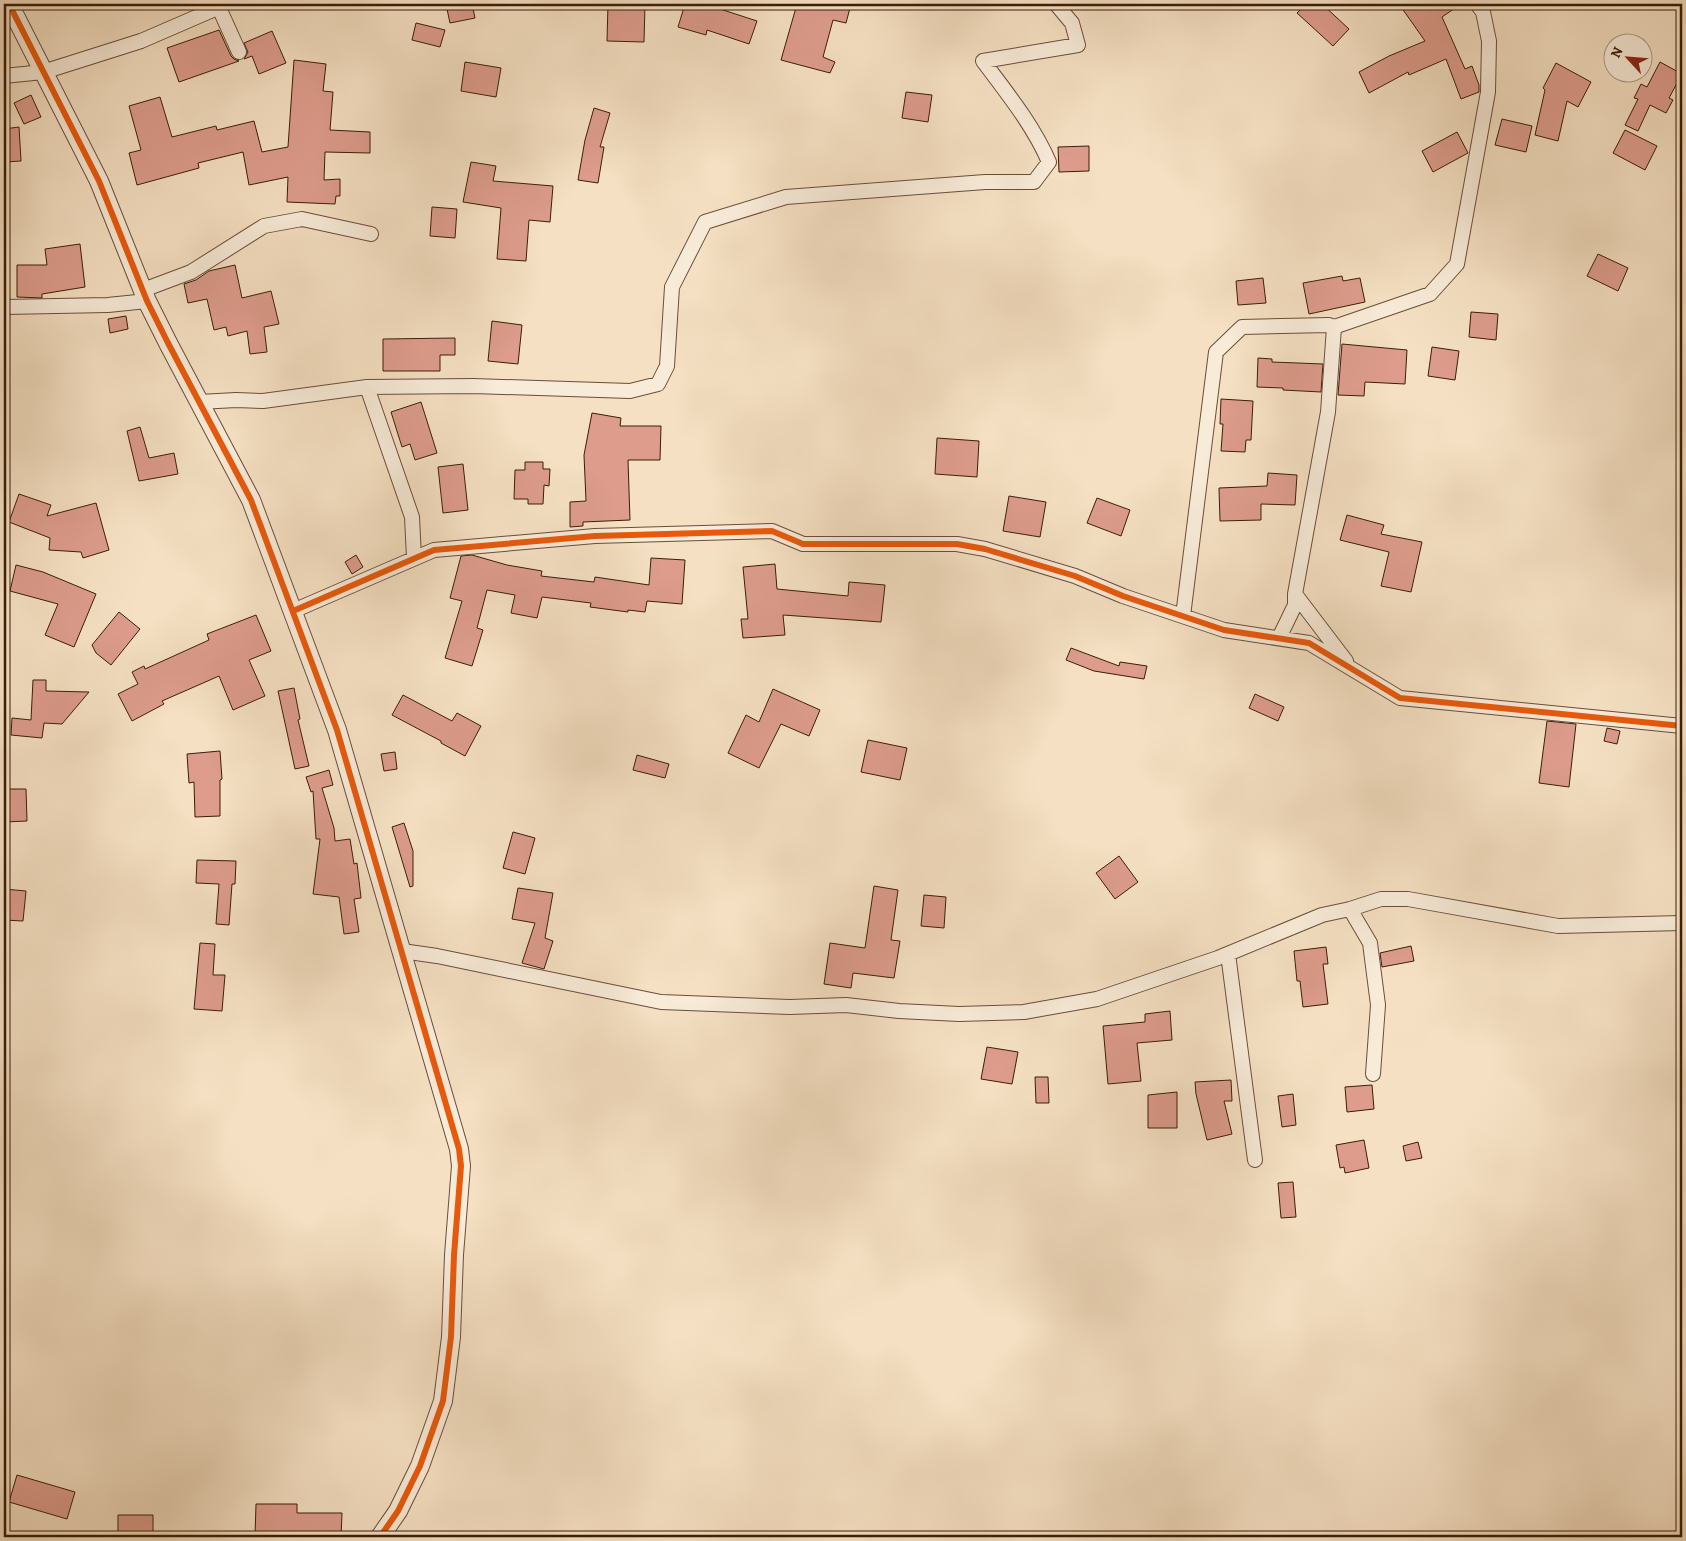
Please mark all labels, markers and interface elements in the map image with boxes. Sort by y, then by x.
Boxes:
north arrow [1604,32,1654,82]
text: N [1606,44,1628,61]

